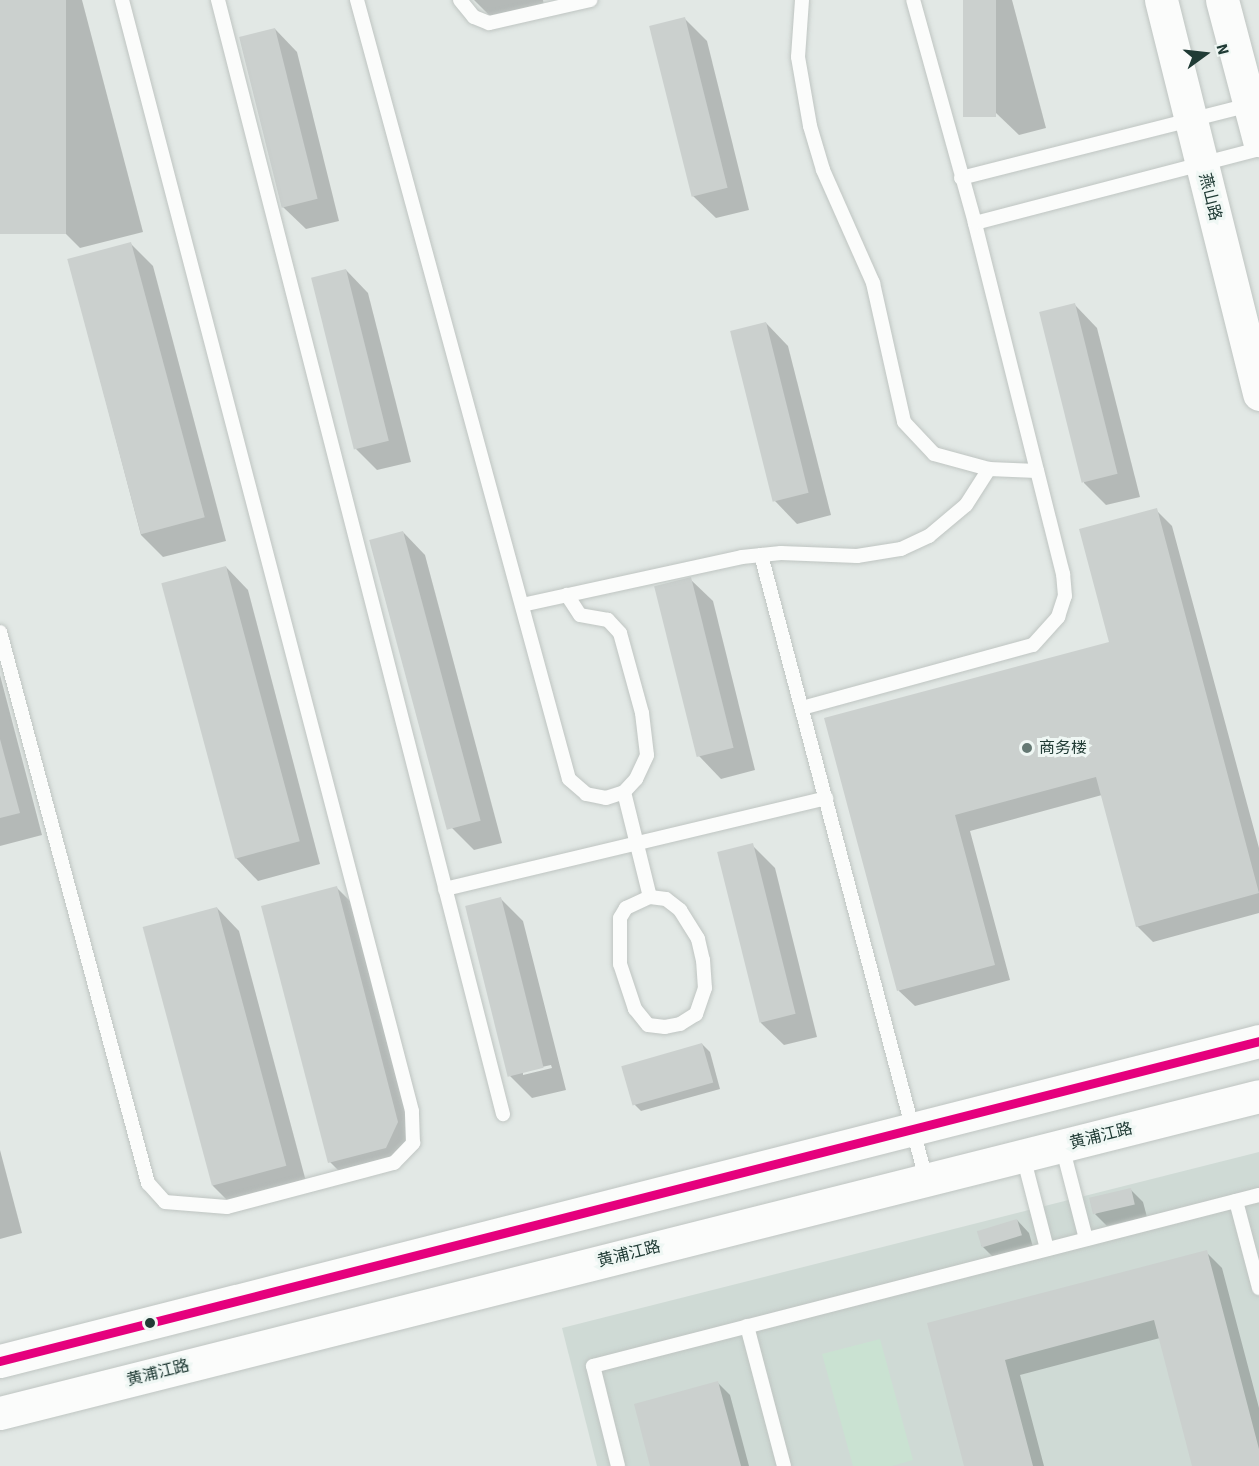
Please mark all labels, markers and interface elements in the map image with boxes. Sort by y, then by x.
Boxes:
north arrow [1175,24,1235,84]
text: N [1210,41,1234,57]
street label: 燕山路 [1195,171,1225,223]
place label: 商务楼 [1039,738,1087,758]
marker: 商务楼 [1020,741,1034,755]
street label: 黄浦江路 [1068,1119,1134,1153]
street label: 黄浦江路 [596,1237,662,1271]
unlabelled marker [144,1317,156,1329]
street label: 黄浦江路 [125,1356,191,1390]

